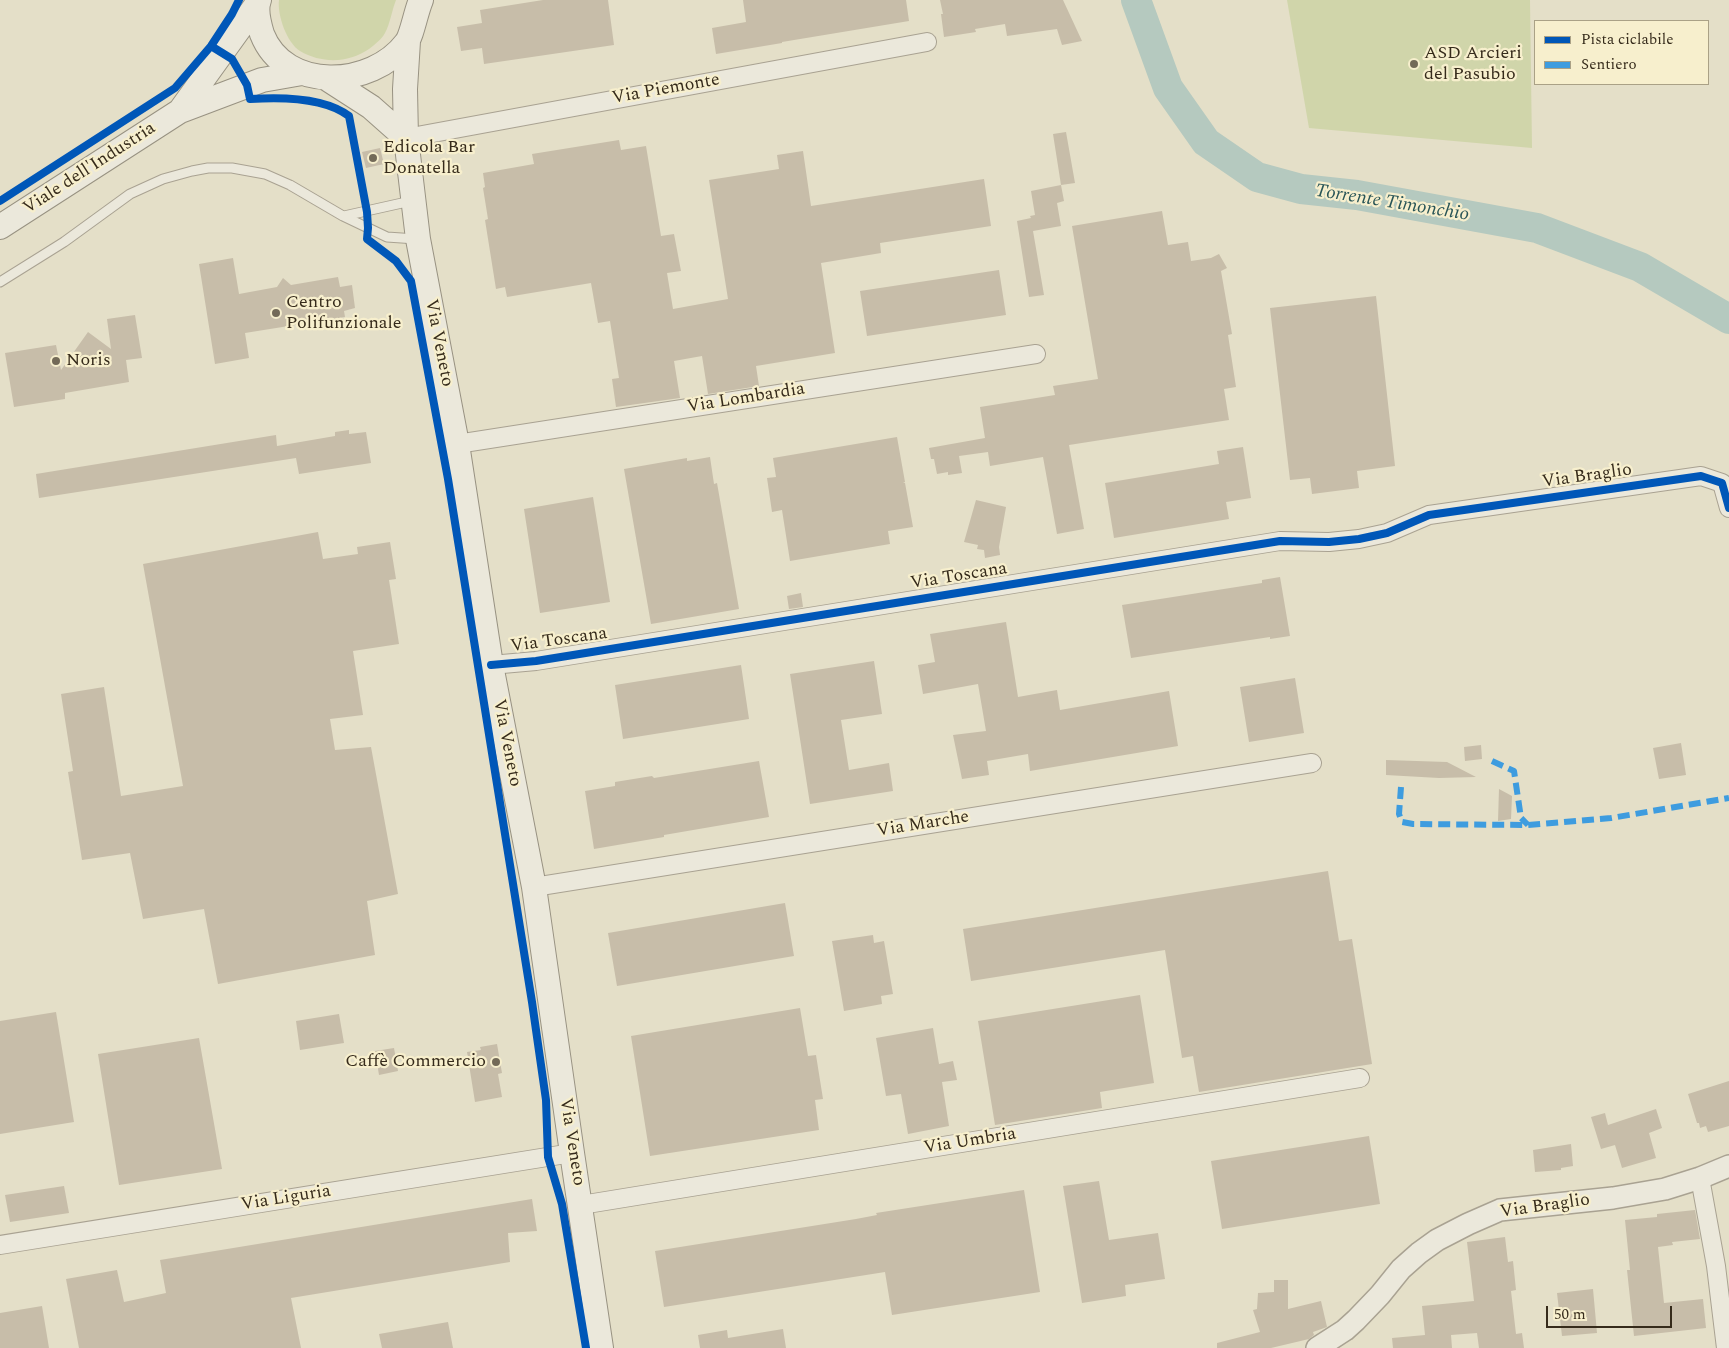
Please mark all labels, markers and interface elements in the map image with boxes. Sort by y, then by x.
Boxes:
legend [1534,20,1709,85]
text: Pista ciclabile [1581,28,1674,51]
place label: ASD Arcieri del Pasubio [1424,43,1522,86]
text: Sentiero [1581,53,1637,76]
marker: ASD Arcieri del Pasubio [1408,58,1420,70]
street label: Via Piemonte [611,70,721,110]
street label: Viale dell'Industria [20,118,160,220]
place label: Edicola Bar Donatella [383,137,475,180]
marker: Edicola Bar Donatella [367,152,379,164]
water label: Torrente Timonchio [1313,181,1471,227]
place label: Centro Polifunzionale [286,292,402,334]
street label: Via Veneto [419,297,457,389]
marker: Centro Polifunzionale [270,307,282,319]
place label: Noris [66,350,111,372]
marker: Noris [50,355,62,367]
street label: Via Lombardia [685,379,807,419]
street label: Via Braglio [1541,460,1633,494]
street label: Via Toscana [909,559,1009,595]
street label: Via Toscana [509,624,609,658]
street label: Via Veneto [487,697,525,789]
street label: Via Marche [875,807,971,843]
place label: Caffè Commercio [345,1051,486,1073]
marker: Caffè Commercio [490,1056,502,1068]
street label: Via Veneto [553,1097,589,1187]
street label: Via Umbria [922,1124,1018,1160]
street label: Via Liguria [239,1181,333,1217]
street label: Via Braglio [1499,1190,1591,1224]
scale bar [1549,1296,1675,1328]
text: 50 m [1554,1303,1586,1326]

